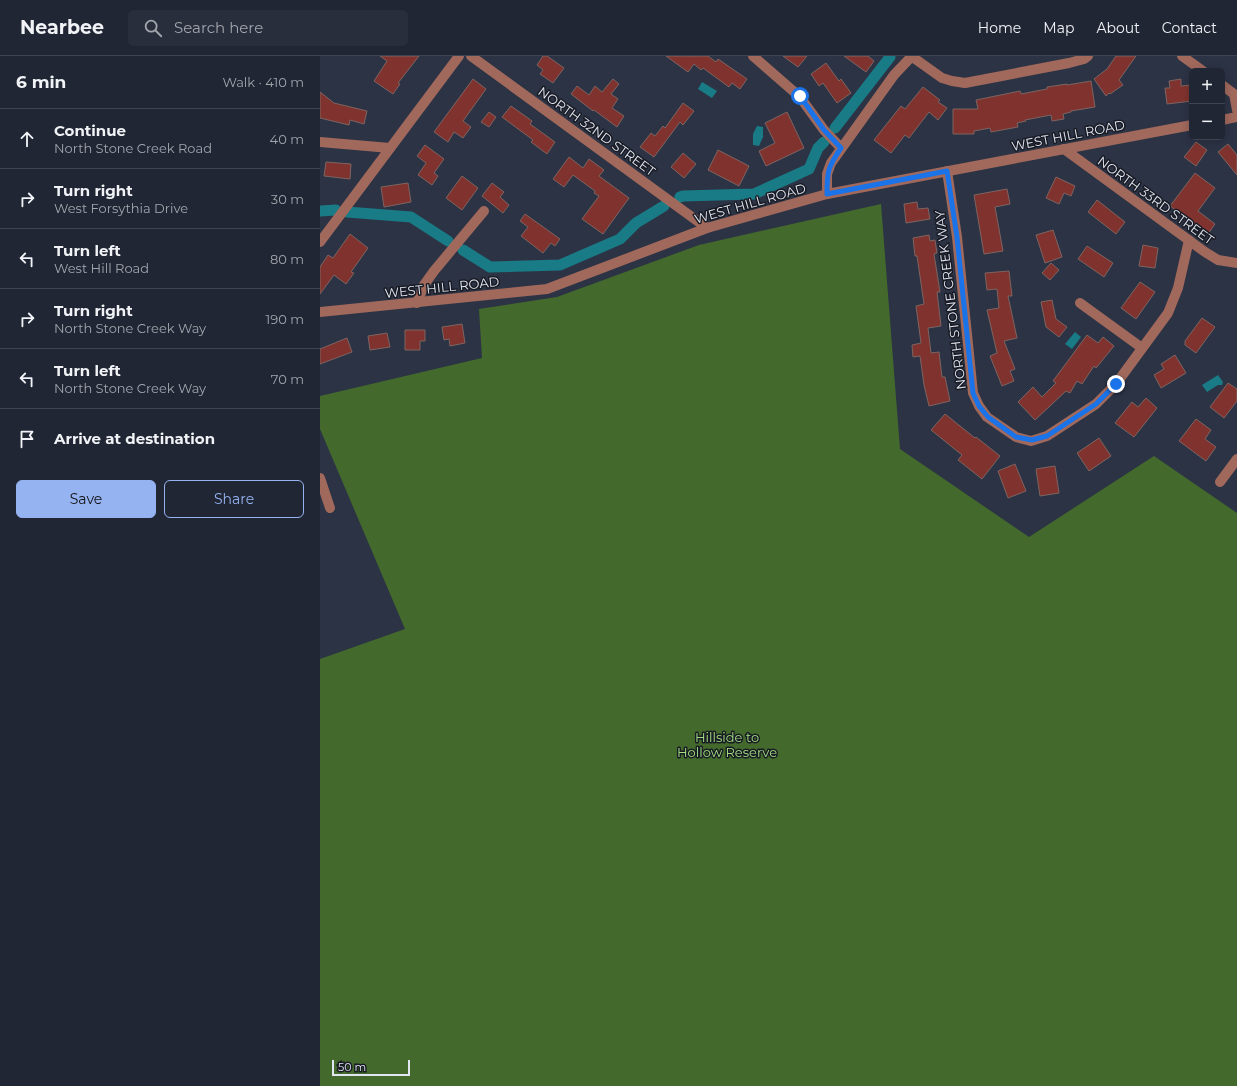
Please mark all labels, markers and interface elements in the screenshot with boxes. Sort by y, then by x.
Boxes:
search box [128,10,408,46]
text: Nearbee [20,16,104,39]
icon: search [142,17,164,39]
text: Search here [174,18,263,37]
text: Home [978,19,1021,37]
text: Map [1043,19,1074,37]
text: About [1096,19,1140,37]
text: Contact [1162,19,1217,37]
map controls [1189,68,1225,140]
button: + [1189,68,1225,104]
text: 6 min [16,72,66,92]
text: Walk · 410 m [222,74,304,90]
street label: NORTH 32ND STREET [535,83,659,179]
route start [791,87,809,105]
button: − [1189,104,1225,140]
street label: WEST HILL ROAD [1010,116,1126,154]
text: Continue [54,121,126,140]
icon: ahead [16,128,38,150]
text: 40 m [270,131,304,147]
text: North Stone Creek Road [54,140,212,156]
street label: NORTH 33RD STREET [1095,152,1218,248]
street label: WEST HILL ROAD [692,179,808,227]
text: Turn right [54,181,133,200]
icon: right [16,188,38,210]
text: 30 m [271,191,304,207]
text: West Forsythia Drive [54,200,188,216]
street label: NORTH STONE CREEK WAY [931,209,969,391]
text: Turn left [54,241,121,260]
icon: left [16,248,38,270]
text: 80 m [270,251,304,267]
text: West Hill Road [54,260,149,276]
street label: WEST HILL ROAD [384,273,500,301]
text: Turn right [54,301,133,320]
icon: right [16,308,38,330]
text: 190 m [266,311,304,327]
text: North Stone Creek Way [54,320,206,336]
text: Turn left [54,361,121,380]
icon: left [16,368,38,390]
text: 70 m [271,371,304,387]
route end [1107,375,1125,393]
text: North Stone Creek Way [54,380,206,396]
icon: arrive [16,428,38,450]
text: Arrive at destination [54,429,215,448]
button: Save [16,480,156,518]
button: Share [164,480,304,518]
park label: Hillside to Hollow Reserve [677,729,777,760]
scale bar [332,1058,410,1077]
text: 50 m [338,1060,366,1074]

